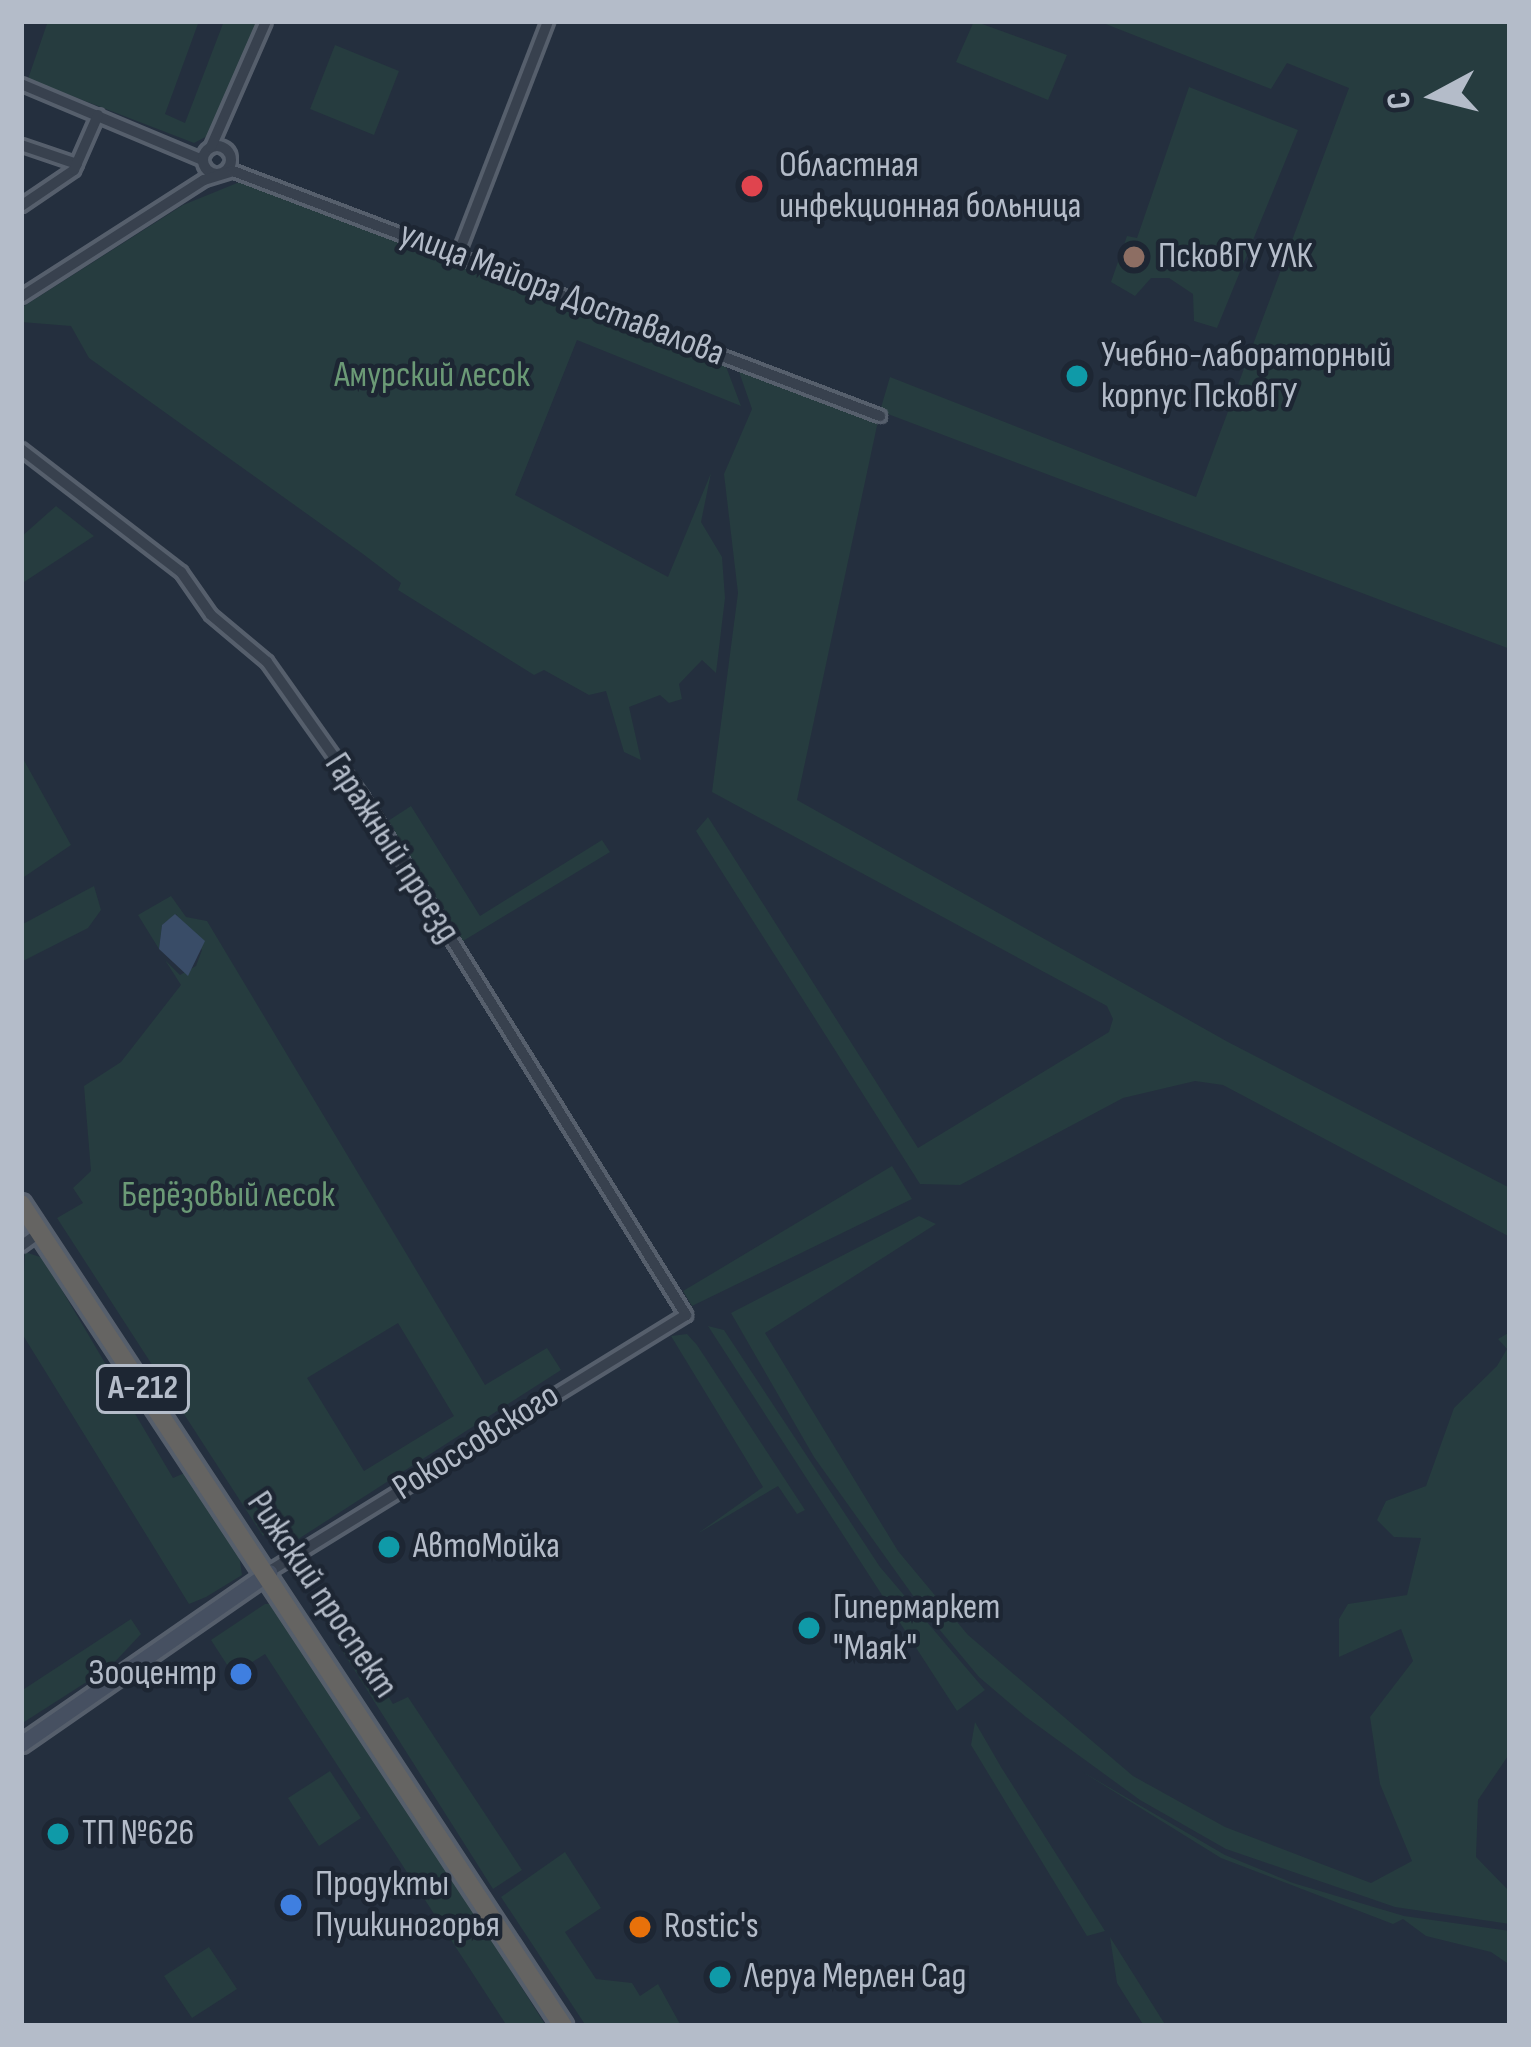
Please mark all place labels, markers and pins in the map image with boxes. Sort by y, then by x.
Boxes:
place label: Областная инфекционная больница [779,143,1081,228]
marker: Областная инфекционная больница [736,170,768,202]
place label: ПсковГУ УЛК [1158,235,1313,279]
marker: ПсковГУ УЛК [1121,244,1147,270]
place label: Учебно-лабораторный корпус ПсковГУ [1101,333,1392,418]
marker: Учебно-лабораторный корпус ПсковГУ [1064,363,1090,389]
place label: АвтоМойка [413,1525,560,1569]
marker: АвтоМойка [376,1534,402,1560]
place label: Гипермаркет "Маяк" [833,1585,1000,1670]
marker: Гипермаркет "Маяк" [796,1615,822,1641]
place label: Зооцентр [89,1652,217,1696]
marker: Зооцентр [228,1661,254,1687]
place label: ТП №626 [82,1812,194,1856]
marker: ТП №626 [45,1821,71,1847]
place label: Продукты Пушкиногорья [315,1862,500,1947]
marker: Продукты Пушкиногорья [278,1892,304,1918]
place label: Rostic's [664,1905,759,1949]
marker: Rostic's [627,1914,653,1940]
place label: Леруа Мерлен Сад [744,1955,966,1999]
marker: Леруа Мерлен Сад [707,1964,733,1990]

